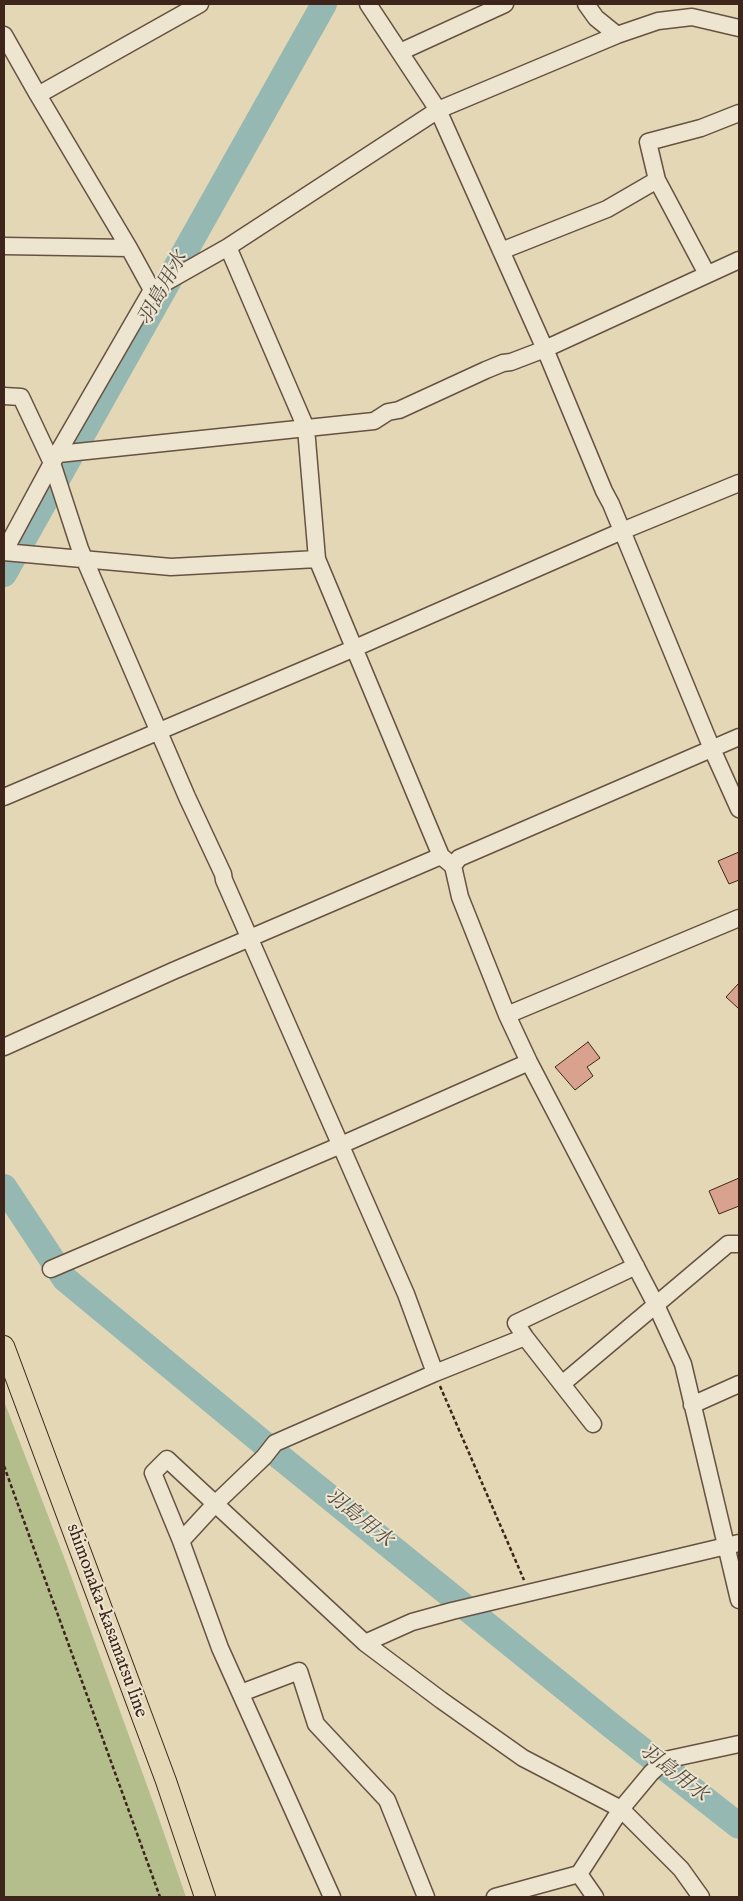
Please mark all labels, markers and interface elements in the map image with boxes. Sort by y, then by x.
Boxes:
water label: 羽島用水 [134,248,194,330]
water label: 羽島用水 [319,1485,397,1553]
street label: shimonaka-kasamatsu line [60,1521,152,1721]
water label: 羽島用水 [634,1740,712,1808]

